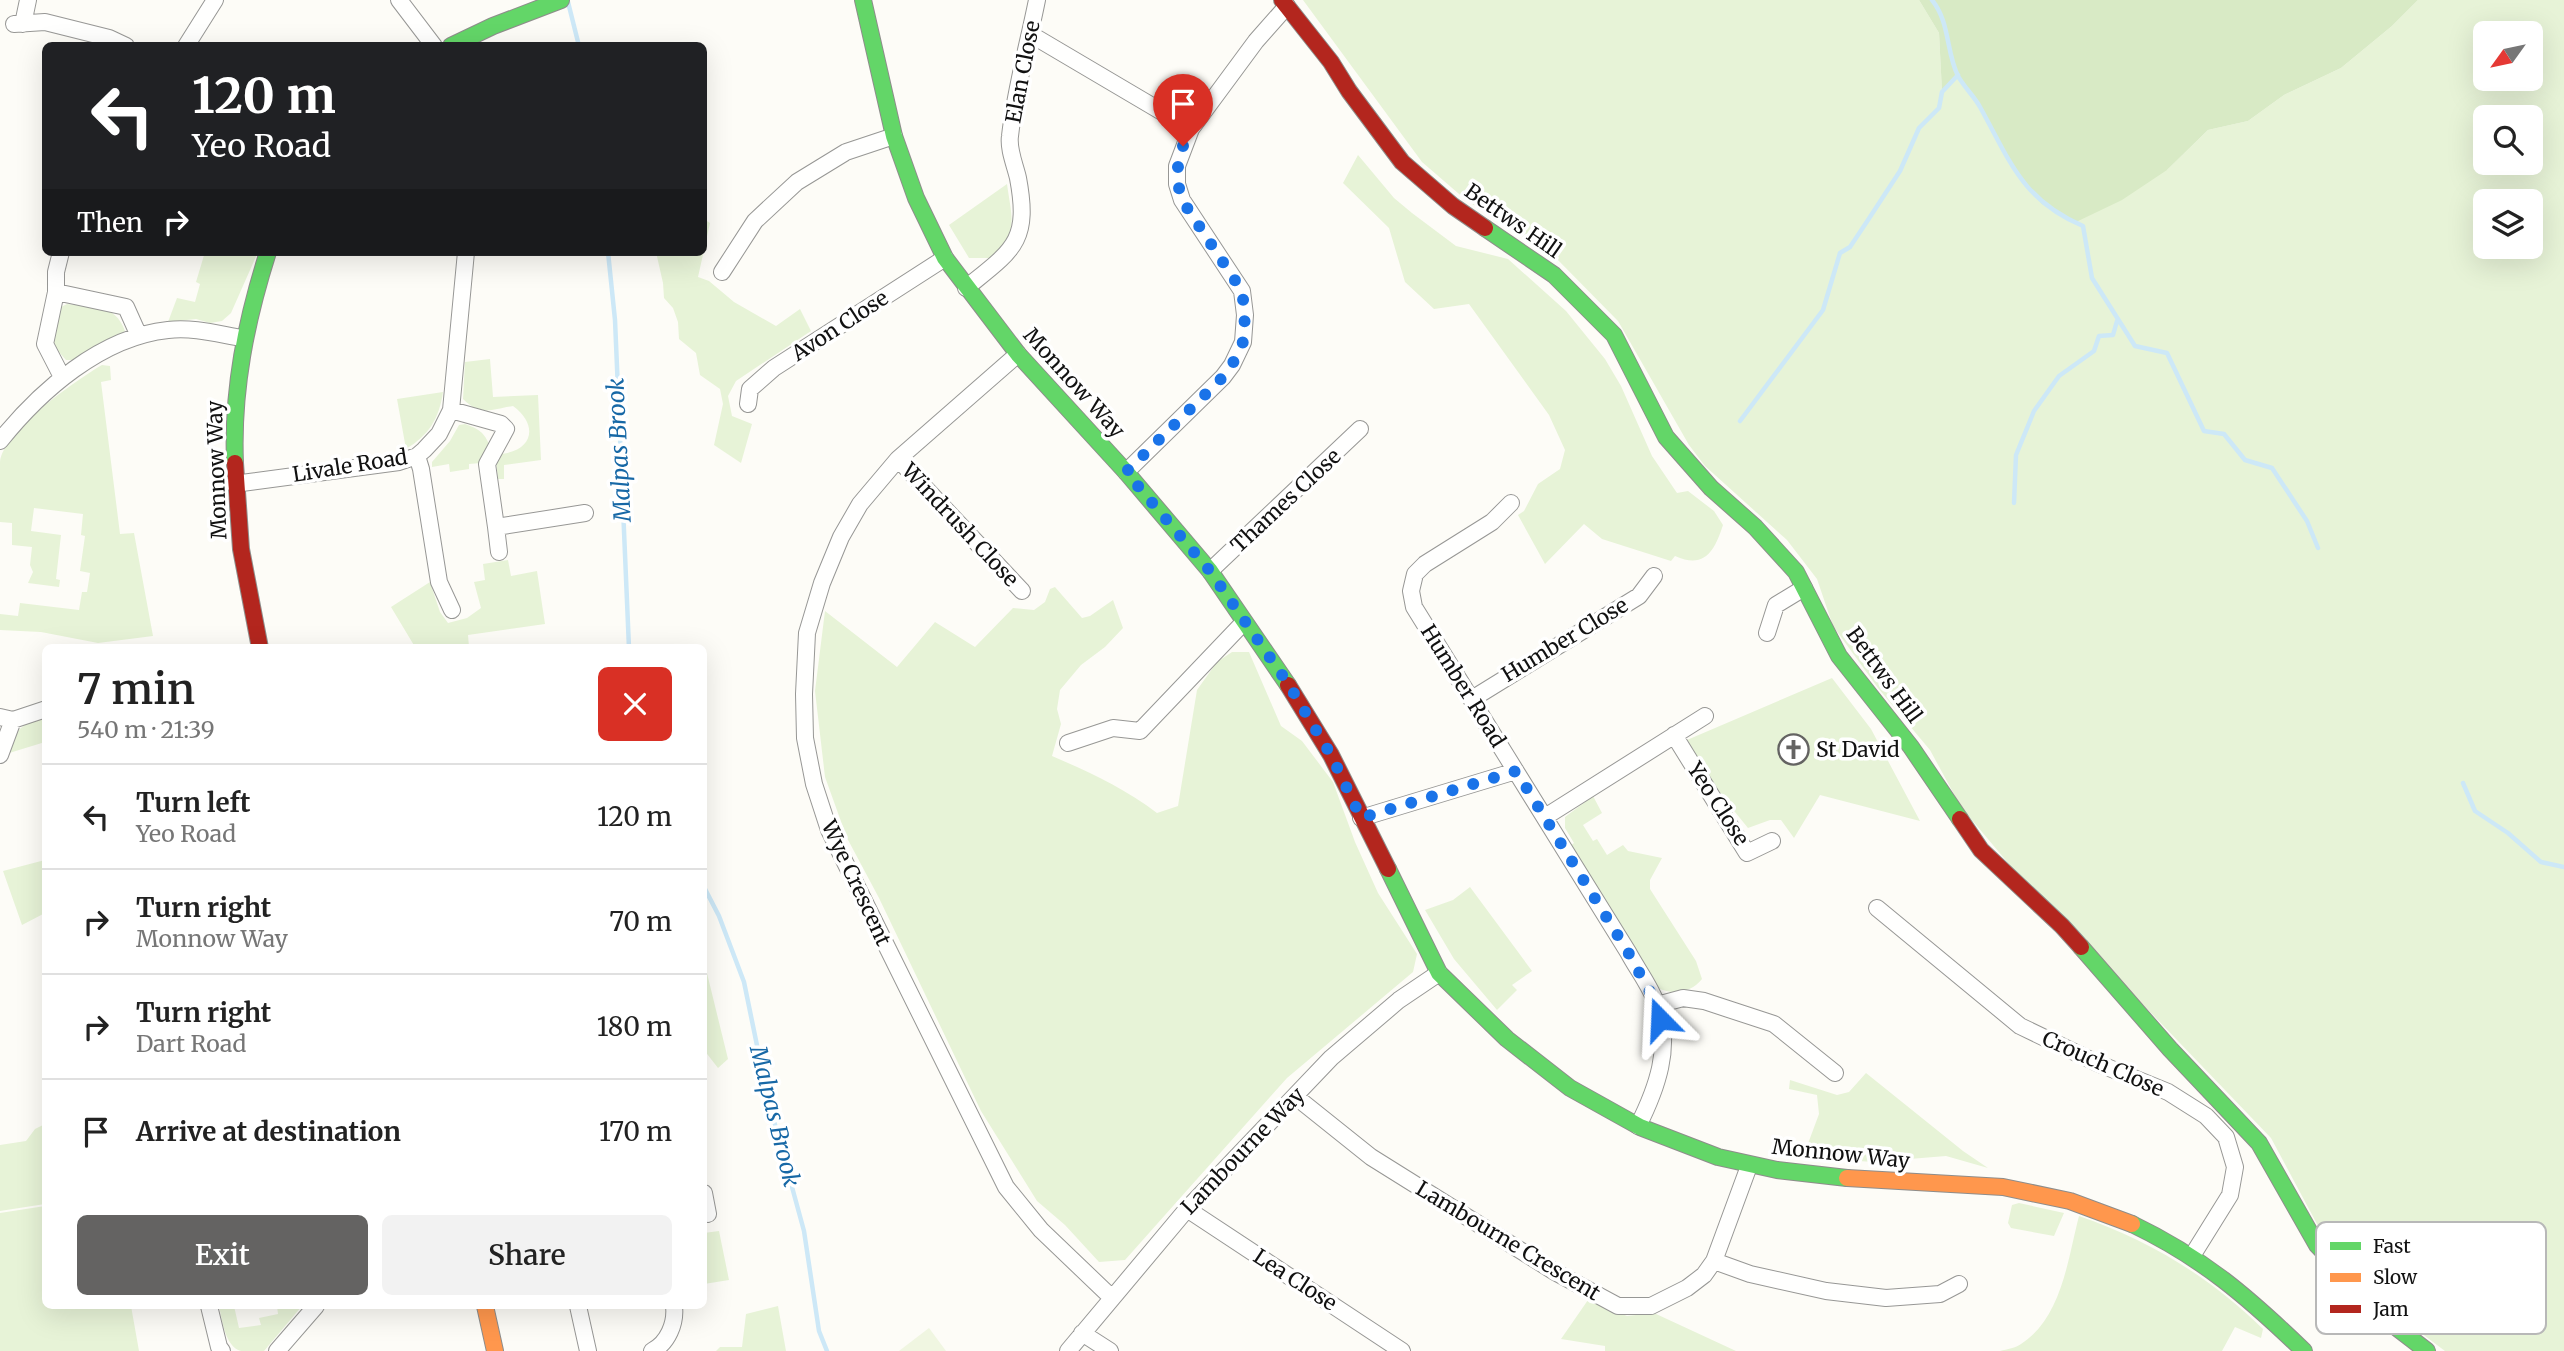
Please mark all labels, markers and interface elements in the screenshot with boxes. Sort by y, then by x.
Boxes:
street label: Elan Close [999,18,1046,126]
north arrow [2473,21,2543,91]
map controls [2473,21,2543,259]
text: 120 m [192,65,336,126]
icon: left [77,70,168,161]
pin [1153,74,1213,146]
icon: arrive [1164,85,1202,123]
button: search [2473,105,2543,175]
text: Yeo Road [192,126,331,166]
street label: Bettws Hill [1460,177,1567,264]
button: layers [2473,189,2543,259]
icon: right [157,203,195,241]
text: Then [77,206,143,239]
street label: Avon Close [785,284,893,367]
street label: Monnow Way [1018,322,1131,444]
water label: Malpas Brook [600,377,637,524]
street label: Monnow Way [201,399,232,540]
street label: Livale Road [291,443,410,488]
street label: Thames Close [1225,443,1346,559]
street label: Windrush Close [895,456,1025,592]
street label: Humber Close [1497,591,1633,688]
street label: Humber Road [1415,619,1512,752]
street label: Bettws Hill [1841,621,1929,728]
text: 7 min [77,663,195,715]
button: close [598,667,672,741]
text: 540 m · 21:39 [77,715,215,744]
church icon: St David [1776,733,1810,767]
place label: St David [1816,736,1900,763]
street label: Yeo Close [1681,756,1755,851]
text: Turn left [136,786,250,819]
icon: left [77,798,115,836]
text: 120 m [597,800,672,833]
street label: Wye Crescent [815,815,897,950]
text: Yeo Road [136,819,236,848]
text: Turn right [136,891,271,924]
icon: right [77,903,115,941]
text: 70 m [609,905,672,938]
text: Monnow Way [136,924,288,953]
position arrow [1623,982,1697,1056]
text: Turn right [136,996,271,1029]
icon: right [77,1008,115,1046]
text: 180 m [597,1010,672,1043]
street label: Crouch Close [2038,1025,2168,1102]
text: Dart Road [136,1029,246,1058]
water label: Malpas Brook [744,1042,807,1190]
street label: Lambourne Way [1175,1081,1311,1220]
icon: arrive [77,1113,115,1151]
text: Arrive at destination [136,1115,401,1148]
text: 170 m [599,1115,672,1148]
street label: Monnow Way [1771,1133,1912,1174]
street label: Lambourne Crescent [1411,1175,1605,1306]
button: Exit [77,1215,368,1295]
button: Share [382,1215,672,1295]
legend [2316,1222,2546,1334]
text: Fast [2373,1234,2411,1258]
street label: Lea Close [1248,1243,1342,1317]
text: Slow [2373,1265,2418,1289]
text: Jam [2372,1297,2409,1321]

